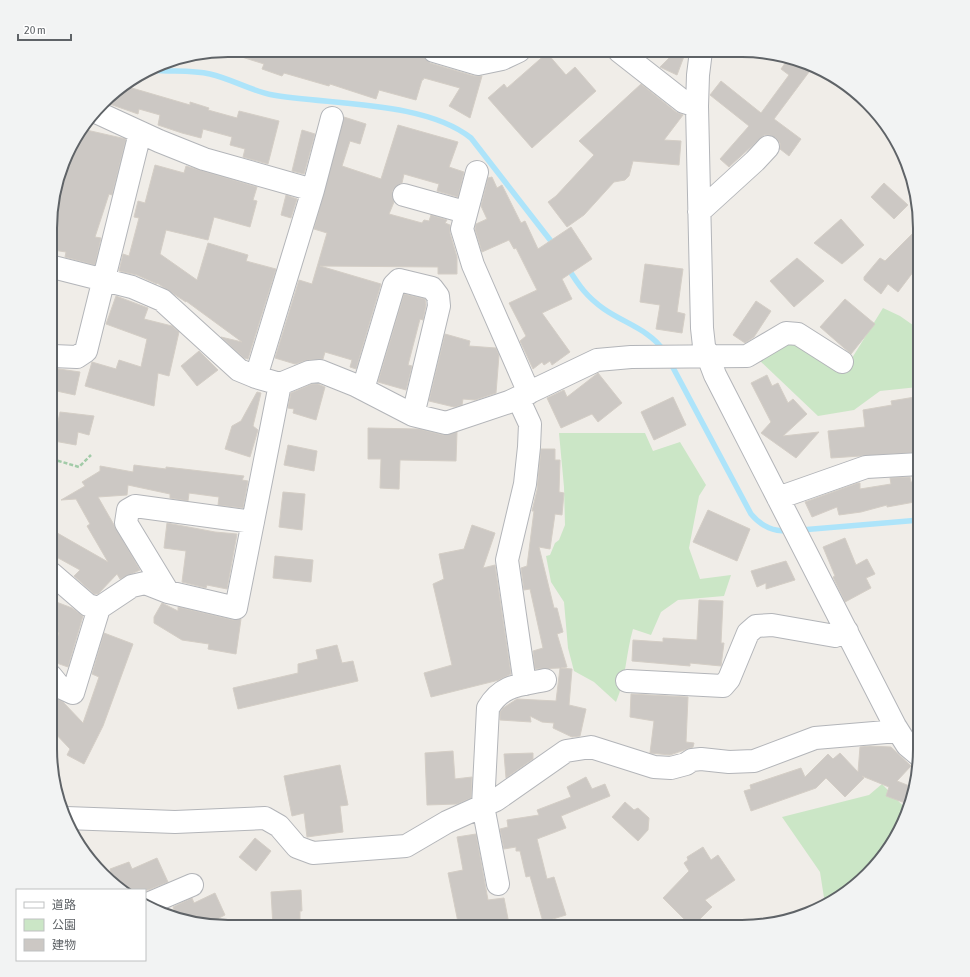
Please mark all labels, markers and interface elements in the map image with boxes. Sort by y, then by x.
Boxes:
scale bar [18,16,71,42]
text: 20 m [24,23,46,37]
legend [16,889,146,961]
text: 道路 [52,898,76,912]
text: 公園 [52,918,76,932]
text: 建物 [52,938,76,952]

